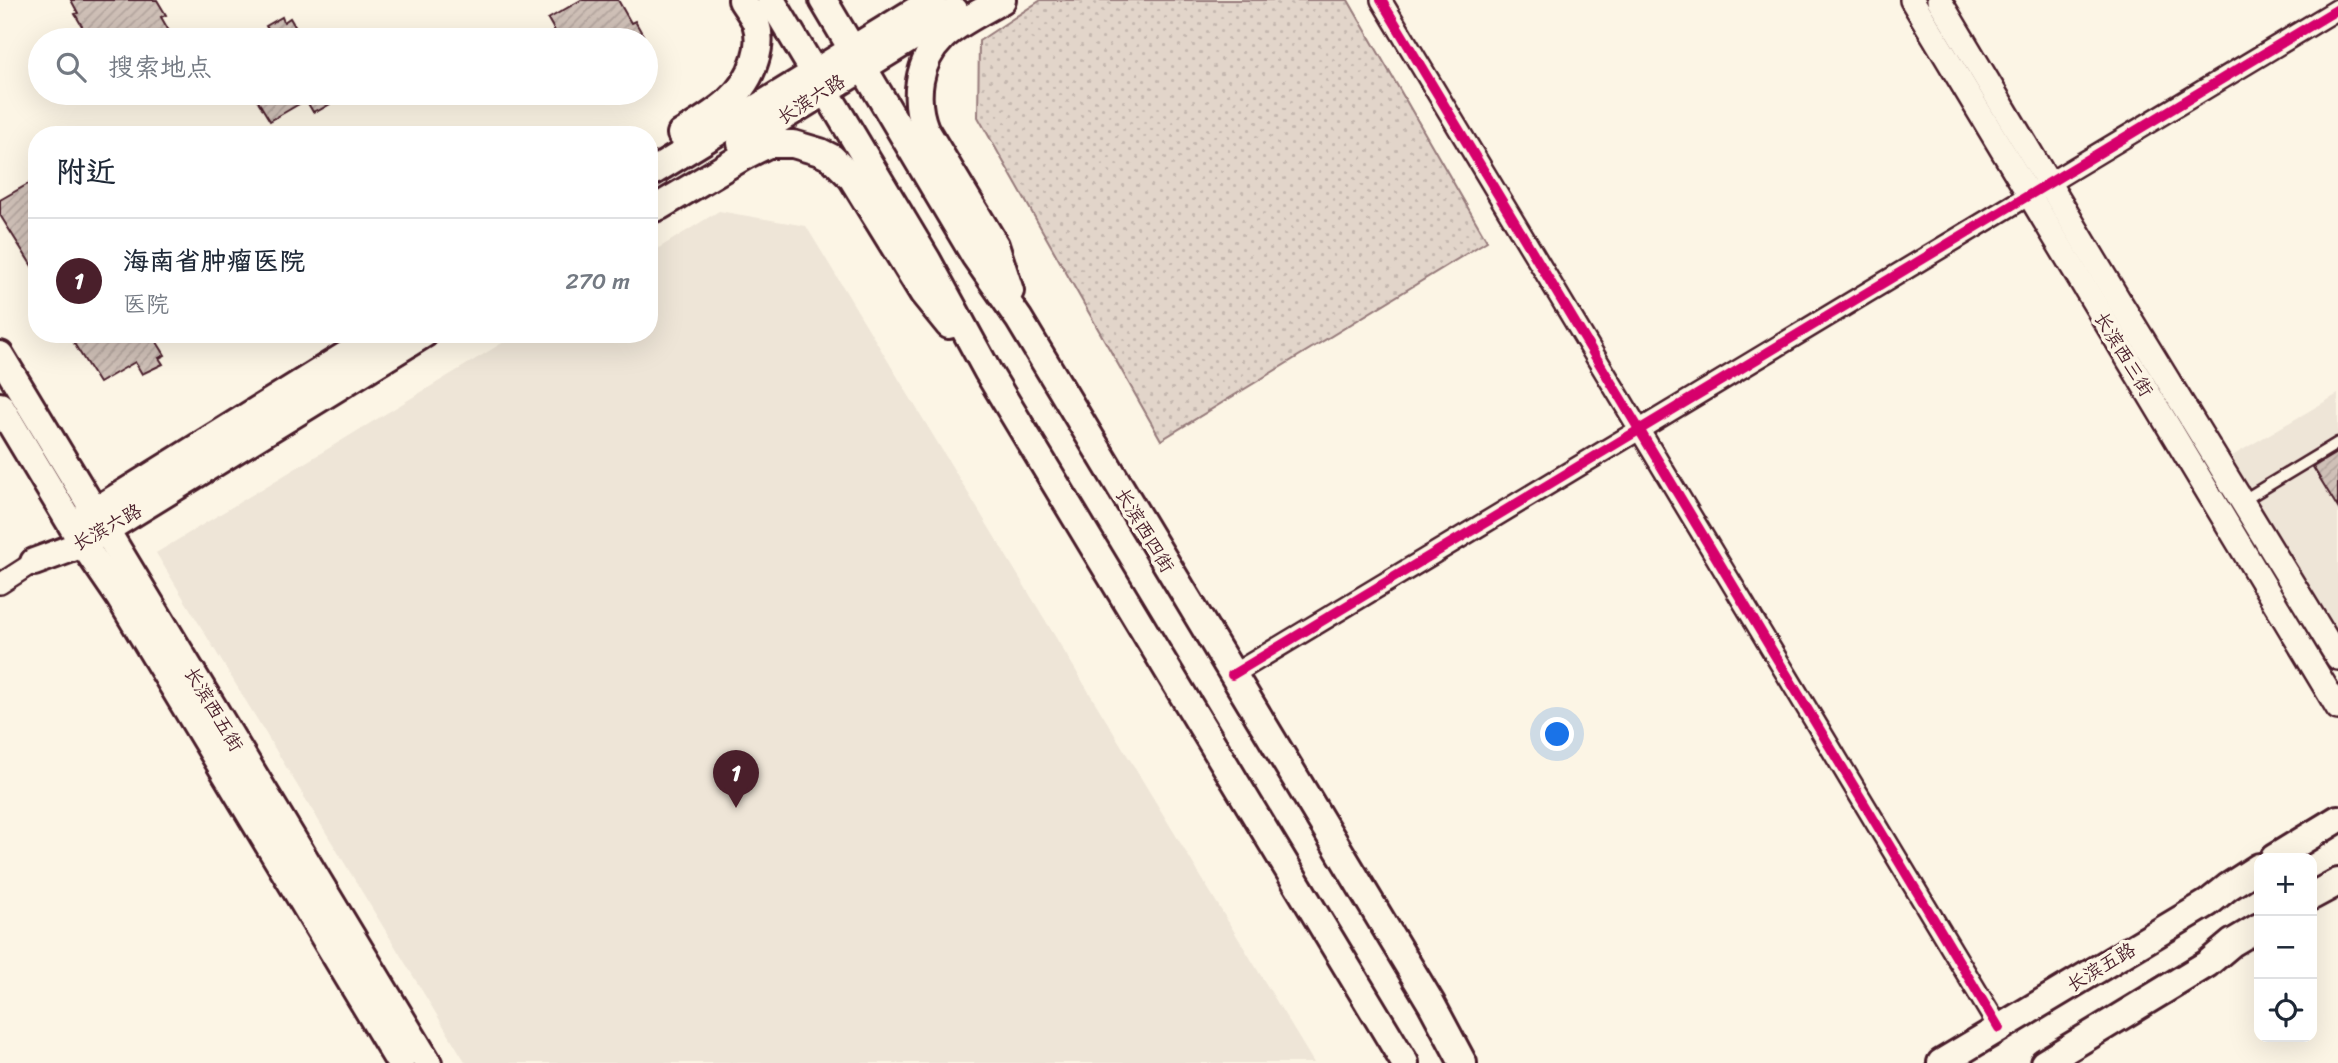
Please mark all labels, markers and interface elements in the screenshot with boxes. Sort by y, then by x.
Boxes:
search box [28,28,658,105]
text: 搜索地点 [108,44,212,90]
icon: search [52,48,90,86]
street label: 长滨六路 [770,65,852,133]
text: 附近 [56,145,116,199]
text: 海南省肿瘤医院 [123,238,305,284]
text: 1 [74,261,84,302]
text: 270 m [565,261,630,302]
text: 医院 [123,284,169,325]
street label: 长滨西三街 [2085,305,2163,403]
street label: 长滨西四街 [1106,481,1184,579]
street label: 长滨六路 [66,494,148,560]
street label: 长滨西五街 [175,660,253,758]
your location [1540,717,1574,751]
pin: 1 [713,750,759,808]
map controls [2254,853,2317,1042]
button: + [2254,853,2317,916]
button: − [2254,916,2317,979]
street label: 长滨五路 [2060,933,2142,1001]
button: locate [2254,979,2317,1042]

